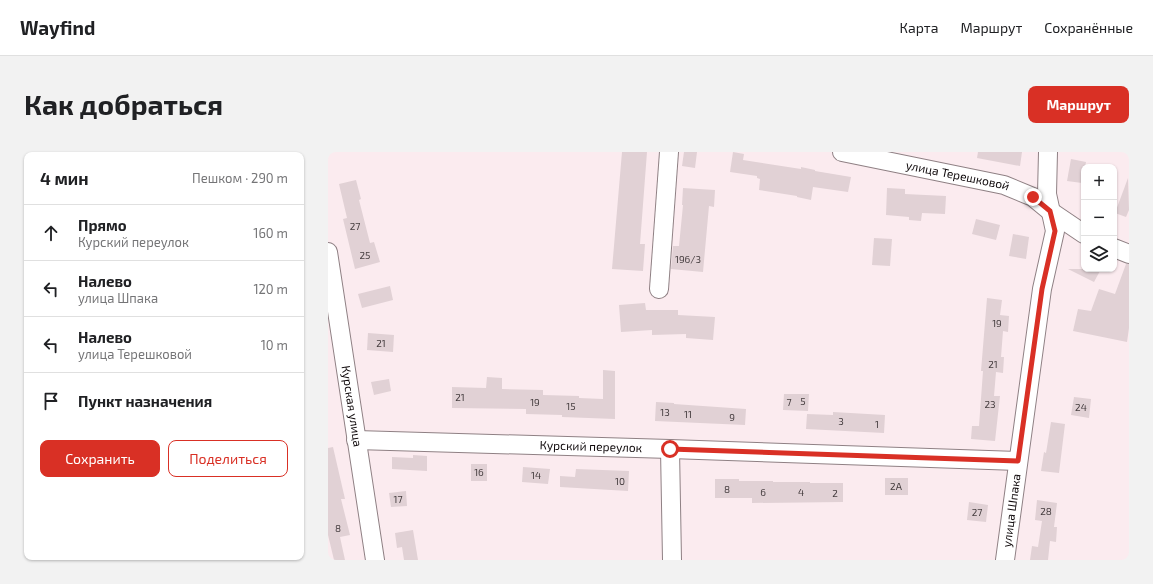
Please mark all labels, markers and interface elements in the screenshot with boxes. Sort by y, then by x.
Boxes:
text: Wayfind [20,16,95,39]
text: Карта [900,19,938,36]
text: Маршрут [960,19,1022,36]
text: Сохранённые [1044,19,1133,36]
button: Маршрут [1028,86,1129,123]
text: Как добраться [24,87,223,121]
street label: улица Терешковой [905,157,1012,193]
map controls [1081,164,1117,272]
button: + [1081,164,1117,200]
text: 4 мин [40,168,89,188]
text: Пешком · 290 m [192,170,288,186]
route end [1024,188,1042,206]
button: − [1081,200,1117,236]
text: Прямо [78,216,127,234]
house number: 27 [350,220,360,232]
icon: ahead [40,222,62,244]
text: 160 m [253,225,288,241]
text: Курский переулок [78,234,189,250]
button: layers [1081,236,1117,272]
house number: 25 [360,249,370,261]
house number: 196/3 [675,253,701,265]
text: Налево [78,272,132,290]
icon: left [40,278,62,300]
text: 120 m [253,281,288,297]
text: улица Шпака [78,290,158,306]
house number: 19 [992,317,1002,329]
text: Налево [78,328,132,346]
icon: left [40,334,62,356]
text: 10 m [261,337,288,353]
house number: 21 [376,337,386,349]
text: улица Терешковой [78,346,192,362]
house number: 21 [988,358,998,370]
street label: Курская улица [339,364,366,448]
icon: arrive [40,390,62,412]
house number: 21 [455,391,465,403]
text: Пункт назначения [78,392,212,410]
house number: 5 [800,395,806,407]
house number: 19 [530,396,540,408]
house number: 7 [786,396,792,408]
house number: 23 [984,398,996,410]
house number: 15 [566,400,576,412]
house number: 24 [1075,401,1087,413]
house number: 13 [660,406,670,418]
house number: 11 [684,408,692,420]
house number: 9 [729,411,735,423]
house number: 3 [838,415,844,427]
house number: 1 [875,418,879,430]
street label: Курский переулок [540,437,643,455]
button: Сохранить [40,440,160,477]
button: Поделиться [168,440,288,477]
route start [661,440,679,458]
house number: 16 [474,466,484,478]
house number: 14 [531,469,541,481]
street label: улица Шпака [999,473,1023,548]
house number: 10 [615,475,625,487]
house number: 2А [890,480,903,492]
house number: 8 [724,483,730,495]
house number: 6 [760,486,766,498]
house number: 4 [798,486,804,498]
house number: 2 [832,487,838,499]
house number: 17 [393,493,403,505]
house number: 28 [1040,505,1052,517]
house number: 27 [972,506,982,518]
house number: 8 [335,522,341,534]

